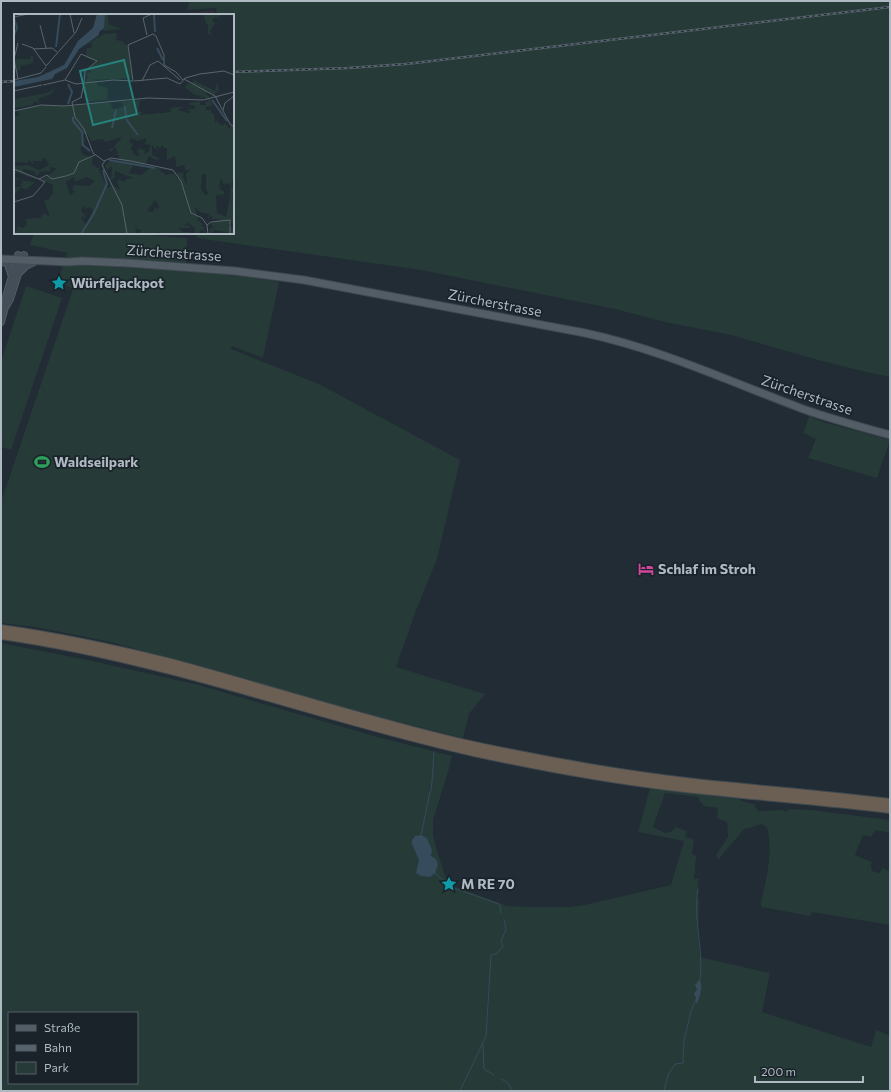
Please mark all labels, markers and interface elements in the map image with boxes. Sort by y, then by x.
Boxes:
inset map [14,14,234,234]
street label: Zürcherstrasse [126,241,222,264]
place icon: Würfeljackpot [50,274,68,292]
place label: Würfeljackpot [71,274,164,291]
street label: Zürcherstrasse [447,285,543,320]
street label: Zürcherstrasse [759,371,855,418]
sports icon: Waldseilpark [33,453,51,471]
place label: Waldseilpark [54,453,138,470]
hotel icon: Schlaf im Stroh [637,560,655,578]
place label: Schlaf im Stroh [658,560,756,577]
place icon: M RE 70 [440,875,458,893]
place label: M RE 70 [461,875,515,892]
legend [8,1012,138,1084]
text: Straße [44,1020,80,1034]
text: Bahn [44,1040,72,1054]
scale bar [755,1058,863,1084]
text: Park [44,1060,70,1074]
text: 200 m [761,1064,796,1078]

